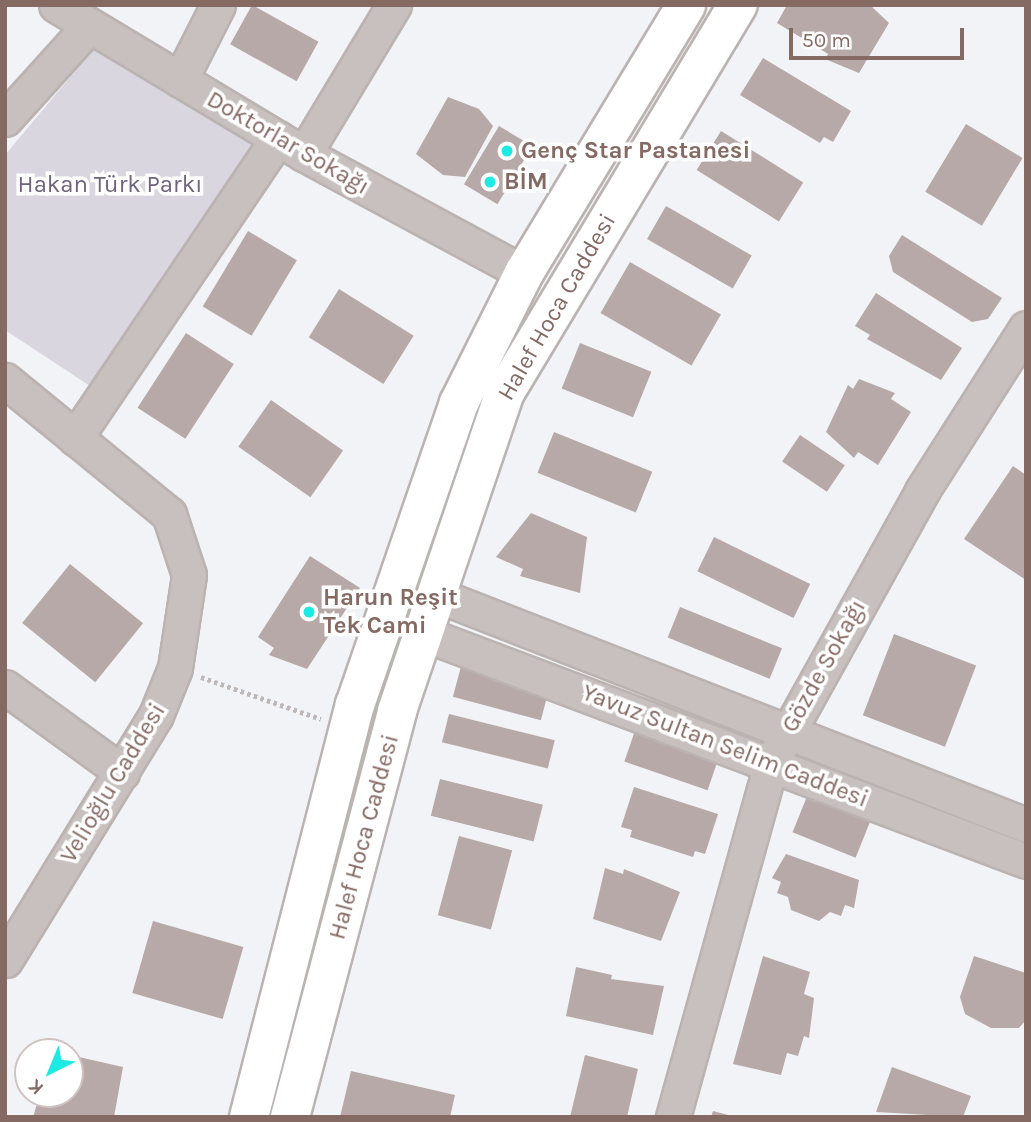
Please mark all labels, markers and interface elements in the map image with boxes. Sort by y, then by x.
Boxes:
scale bar [793,14,968,58]
text: 50 m [802,28,851,52]
street label: Doktorlar Sokağı [202,85,374,201]
place label: Genç Star Pastanesi [521,137,750,165]
marker: Genç Star Pastanesi [499,143,515,159]
place label: BİM [504,168,548,196]
park label: Hakan Türk Parkı [18,171,202,199]
marker: BİM [482,174,498,190]
street label: Halef Hoca Caddesi [492,208,622,406]
place label: Harun Reşit Tek Cami [323,584,458,640]
street label: Gözde Sokağı [776,595,872,737]
marker: Harun Reşit Tek Cami [301,604,317,620]
street label: Yavuz Sultan Selim Caddesi [578,678,872,814]
street label: Velioğlu Caddesi [54,698,172,868]
street label: Halef Hoca Caddesi [323,731,405,943]
north arrow [14,1038,84,1108]
text: K [24,1075,48,1099]

